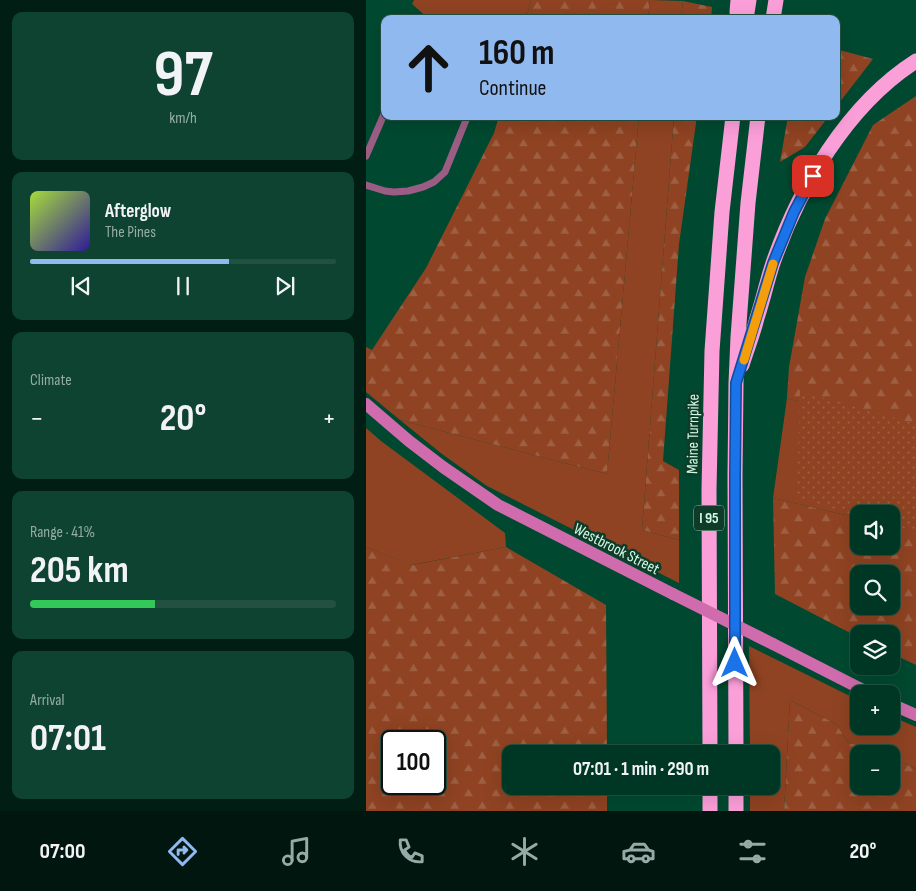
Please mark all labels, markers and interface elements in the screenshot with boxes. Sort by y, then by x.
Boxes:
text: 160 m [479,32,555,75]
icon: ahead [396,35,461,100]
text: 97 [153,37,213,115]
text: Continue [479,75,546,102]
text: km/h [169,109,197,128]
pin [792,155,834,197]
icon: arrive [799,162,827,190]
text: Afterglow [105,200,171,223]
text: The Pines [105,223,156,242]
icon: previous [67,272,95,300]
icon: pause [169,272,197,300]
icon: next [271,272,299,300]
text: Climate [30,371,72,390]
street label: Maine Turnpike [683,394,704,474]
text: 20° [160,396,206,441]
text: − [30,402,44,435]
text: + [322,402,336,435]
map controls [850,505,900,795]
button: sound [850,505,900,555]
road number: I 95 [694,506,724,530]
street label: Westbrook Street [570,520,663,579]
text: Range · 41% [30,523,95,542]
text: 205 km [30,548,129,593]
button: search [850,565,900,615]
button: layers [850,625,900,675]
position arrow [708,636,760,688]
button: + [850,685,900,735]
text: Arrival [30,691,64,710]
text: 07:01 [30,716,106,761]
speed limit sign: 100 [381,730,446,795]
button: − [850,745,900,795]
text: 07:01 · 1 min · 290 m [573,758,709,781]
icon: directions [165,834,200,869]
icon: music [279,834,314,869]
icon: phone [393,834,428,869]
icon: climate [507,834,542,869]
icon: car [621,834,656,869]
icon: filters [735,834,770,869]
text: 07:00 [40,838,85,865]
text: 20° [849,838,876,865]

